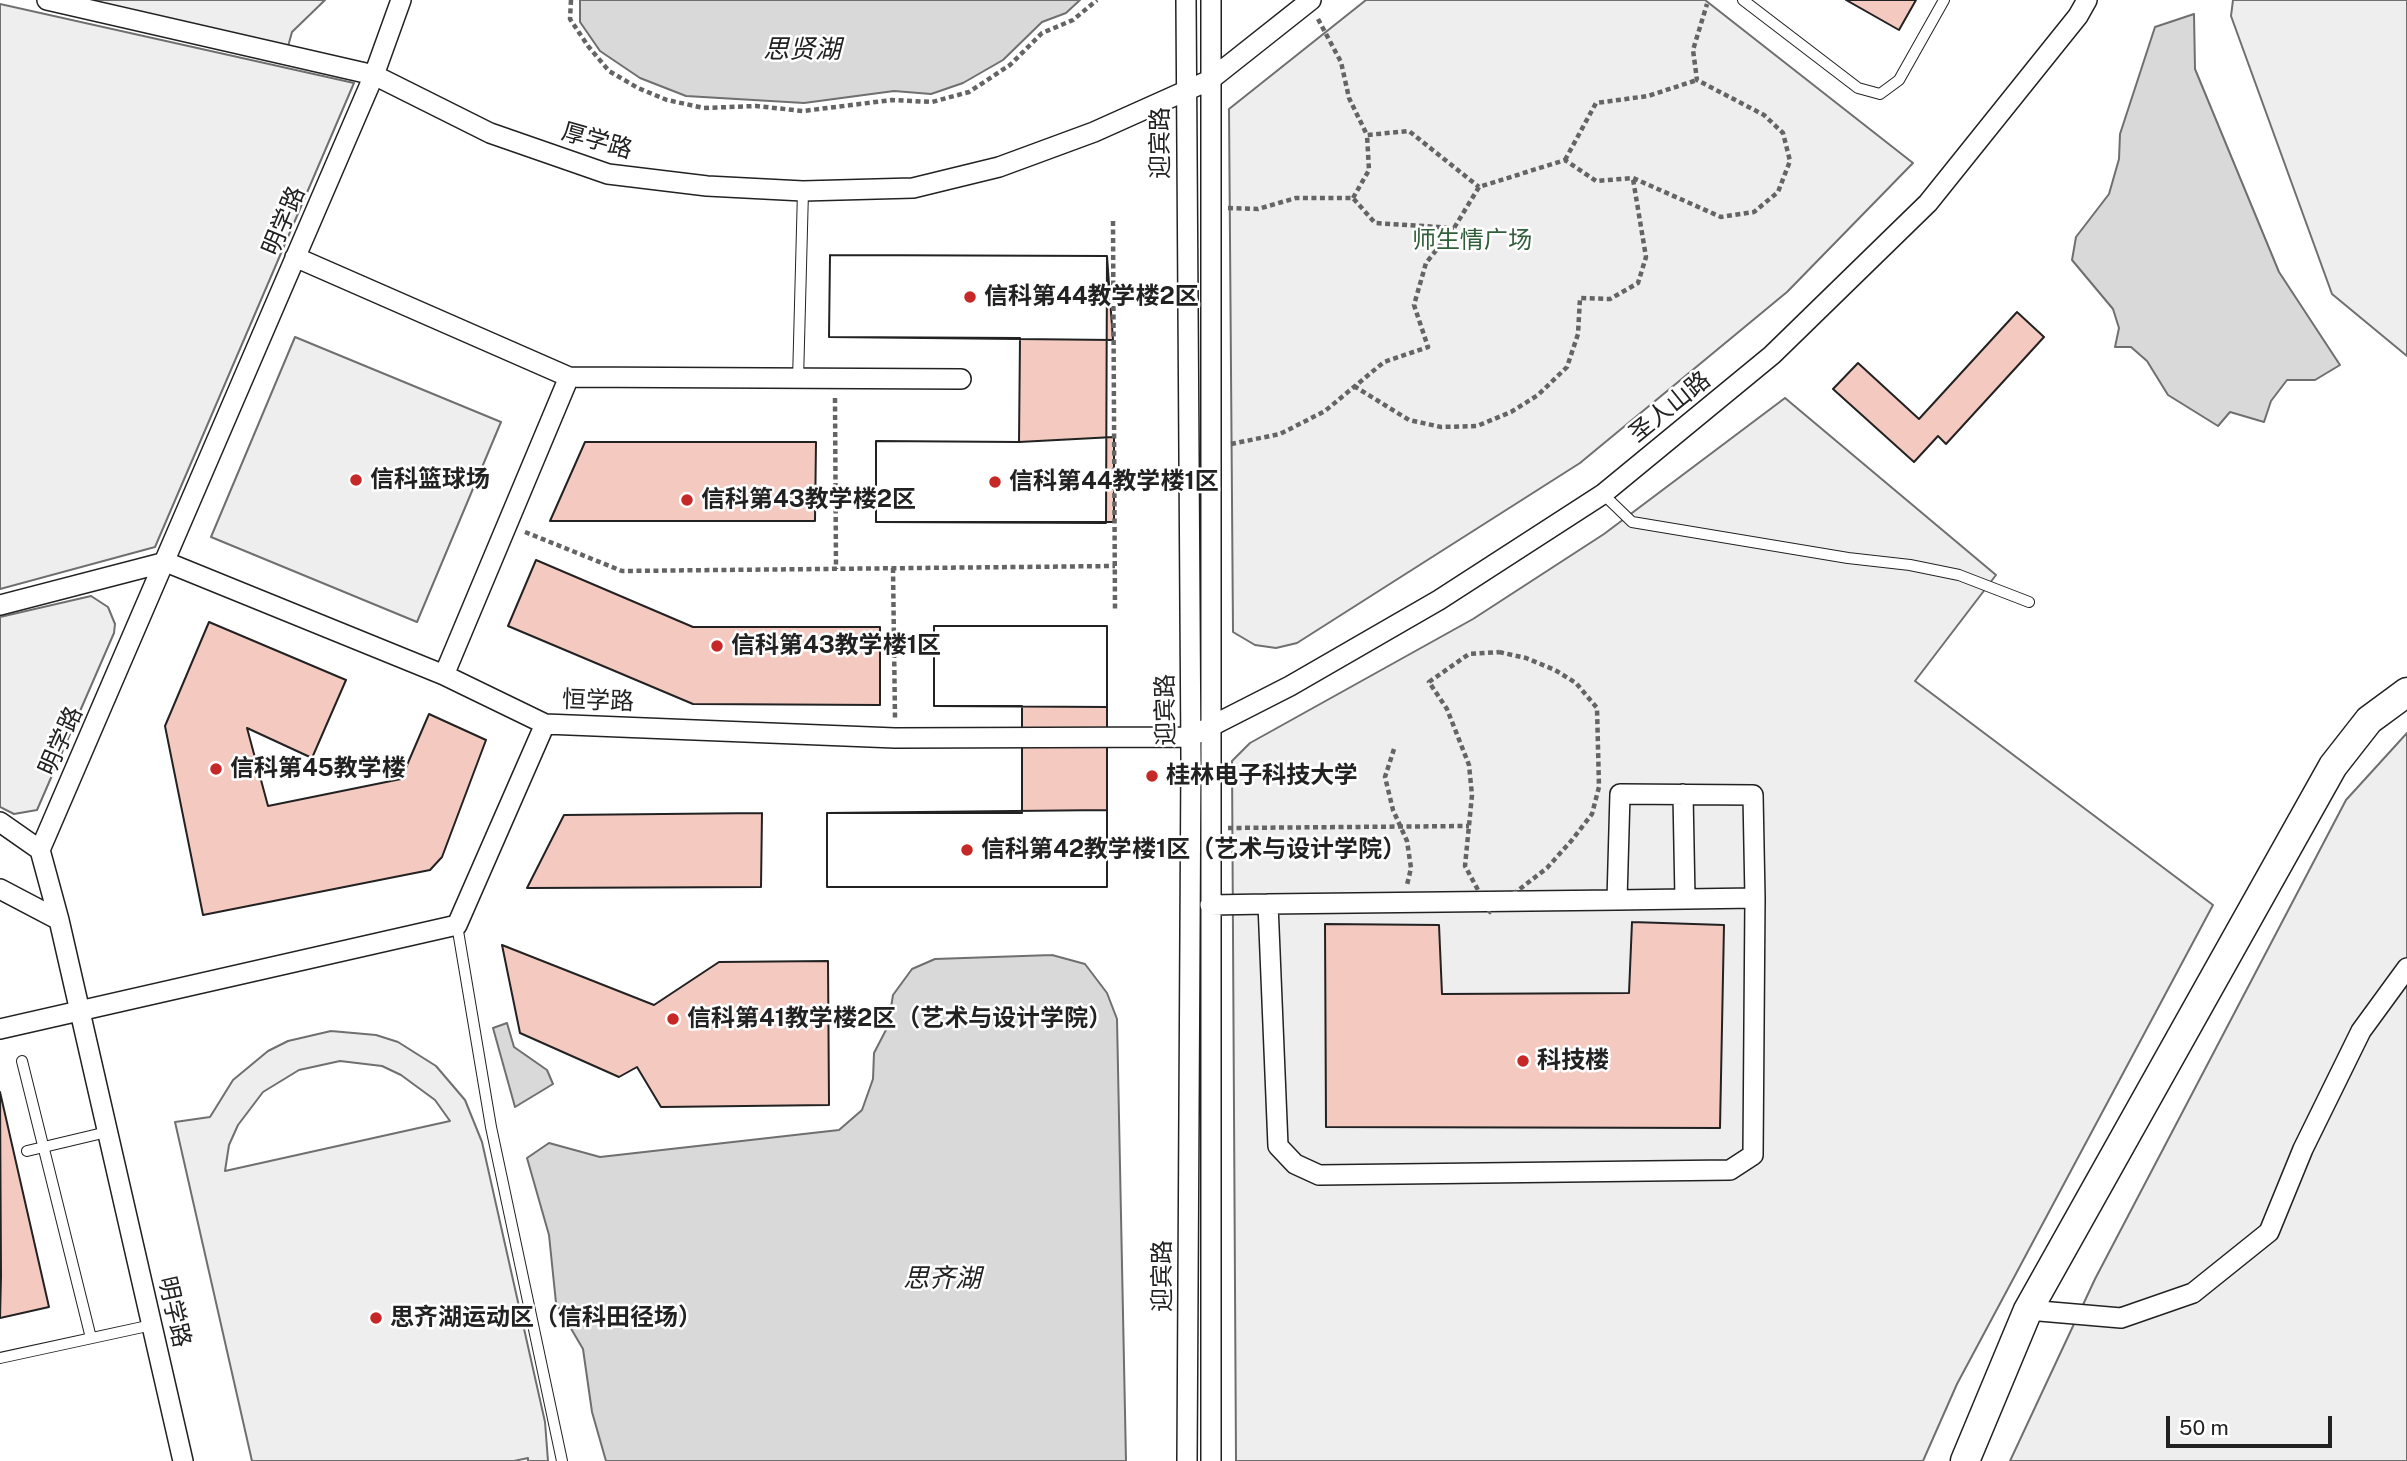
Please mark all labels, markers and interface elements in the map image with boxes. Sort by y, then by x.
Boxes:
water label: 思贤湖 [763,34,841,66]
street label: 迎宾路 [1147,107,1175,179]
street label: 厚学路 [558,117,636,165]
street label: 明学路 [257,182,311,260]
park label: 师生情广场 [1412,227,1532,255]
place label: 信科第44教学楼2区 [984,283,1199,311]
marker: 信科第44教学楼2区 [962,289,978,305]
street label: 圣人山路 [1624,366,1716,448]
place label: 信科篮球场 [370,466,490,494]
place label: 信科第44教学楼1区 [1009,468,1219,496]
marker: 信科篮球场 [348,472,364,488]
marker: 信科第44教学楼1区 [987,474,1003,490]
place label: 信科第43教学楼2区 [701,486,916,514]
marker: 信科第43教学楼2区 [679,492,695,508]
place label: 信科第43教学楼1区 [731,632,941,660]
marker: 信科第43教学楼1区 [709,638,725,654]
street label: 迎宾路 [1151,674,1181,746]
street label: 恒学路 [562,685,634,717]
street label: 明学路 [33,702,89,780]
place label: 信科第45教学楼 [230,755,406,783]
marker: 信科第45教学楼 [208,761,224,777]
place label: 桂林电子科技大学 [1166,762,1358,790]
marker: 桂林电子科技大学 [1144,768,1160,784]
place label: 信科第42教学楼1区（艺术与设计学院） [981,836,1406,864]
marker: 信科第42教学楼1区（艺术与设计学院） [959,842,975,858]
place label: 信科第41教学楼2区（艺术与设计学院） [687,1005,1112,1033]
marker: 信科第41教学楼2区（艺术与设计学院） [665,1011,681,1027]
place label: 科技楼 [1537,1047,1609,1075]
marker: 科技楼 [1515,1053,1531,1069]
street label: 迎宾路 [1149,1240,1177,1312]
water label: 思齐湖 [903,1263,981,1295]
street label: 明学路 [152,1274,196,1350]
place label: 思齐湖运动区（信科田径场） [390,1304,702,1332]
marker: 思齐湖运动区（信科田径场） [368,1310,384,1326]
scale bar [2169,1402,2335,1446]
text: 50 m [2179,1415,2229,1440]

